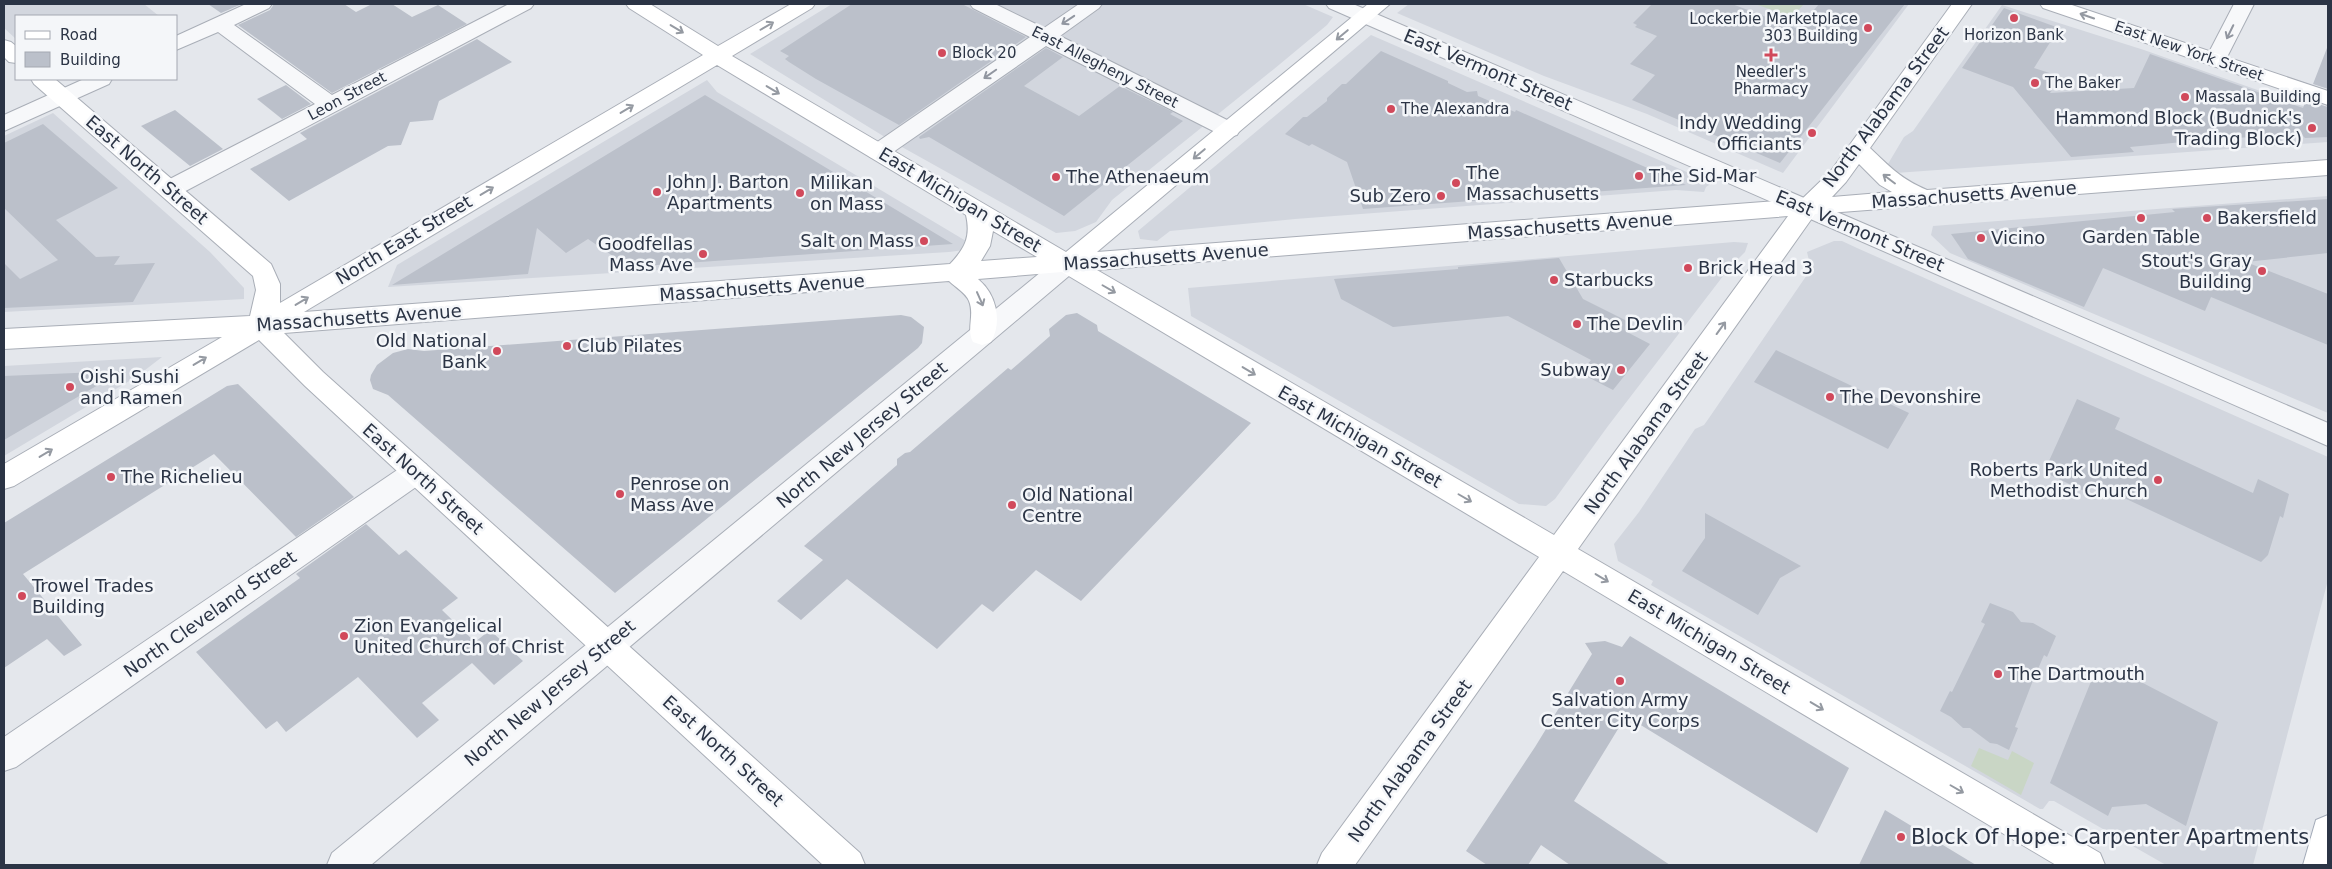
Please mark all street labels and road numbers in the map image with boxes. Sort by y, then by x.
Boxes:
street label: East New York Street [2112,17,2266,85]
street label: East Allegheny Street [1029,22,1181,112]
street label: North Alabama Street [1818,22,1953,191]
street label: East Vermont Street [1401,24,1576,115]
street label: Leon Street [305,68,389,124]
street label: East North Street [82,111,213,228]
street label: East Michigan Street [875,143,1045,256]
street label: Massachusetts Avenue [1871,177,2077,212]
street label: East Vermont Street [1773,185,1948,276]
street label: North East Street [332,191,476,289]
street label: Massachusetts Avenue [1467,208,1673,243]
street label: Massachusetts Avenue [1063,239,1269,274]
street label: Massachusetts Avenue [659,270,865,305]
street label: Massachusetts Avenue [256,300,462,335]
street label: North Alabama Street [1580,347,1712,518]
street label: North New Jersey Street [772,357,951,512]
street label: East Michigan Street [1275,381,1446,492]
street label: East North Street [359,419,488,538]
street label: North Cleveland Street [119,546,300,681]
street label: East Michigan Street [1624,585,1794,698]
street label: North New Jersey Street [460,615,639,770]
street label: North Alabama Street [1344,675,1476,846]
street label: East North Street [659,691,788,810]

